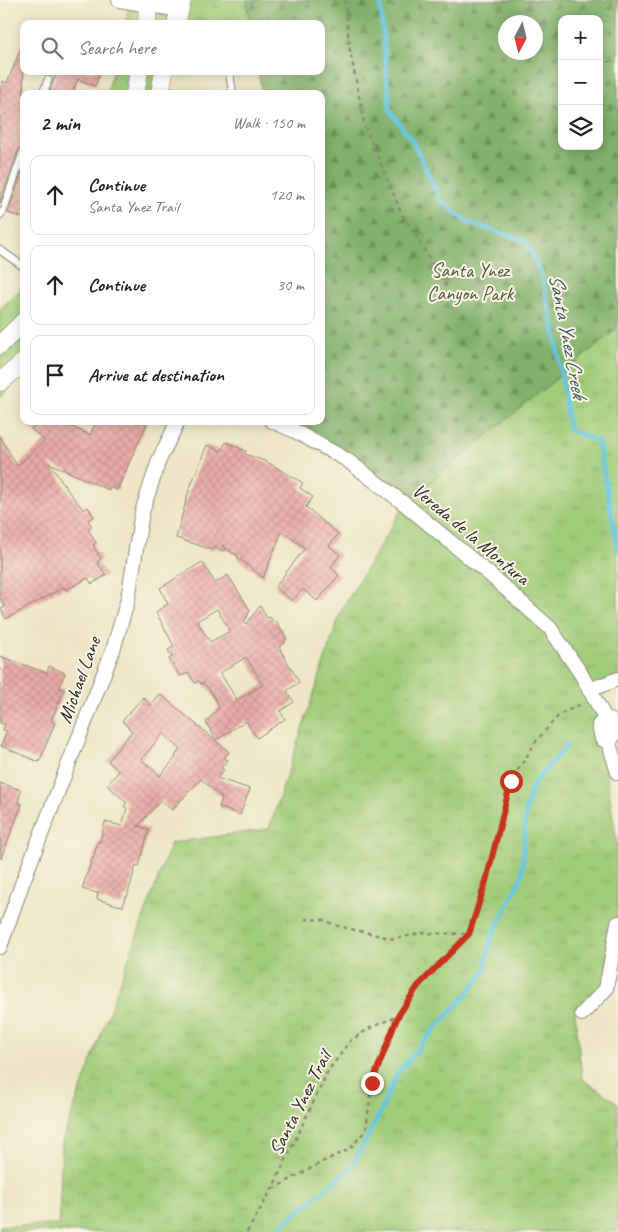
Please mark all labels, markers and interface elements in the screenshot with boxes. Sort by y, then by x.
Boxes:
north arrow [498,15,543,60]
map controls [558,15,603,150]
button: + [558,15,603,60]
search box [20,20,325,75]
icon: search [38,34,66,62]
text: Search here [78,36,155,60]
button: − [558,60,603,105]
button: layers [558,105,603,150]
text: 2 min [40,110,80,136]
text: Walk · 150 m [233,113,305,133]
text: Continue [88,173,145,197]
icon: ahead [41,181,69,209]
text: 120 m [270,185,304,205]
text: Santa Ynez Trail [88,197,179,217]
park label: Santa Ynez Canyon Park [427,258,515,306]
icon: ahead [41,271,69,299]
water label: Santa Ynez Creek [543,272,594,404]
text: Continue [88,273,145,297]
text: 30 m [277,275,304,295]
icon: arrive [41,361,69,389]
text: Arrive at destination [88,363,224,387]
street label: Vereda de la Montura [407,478,536,592]
street label: Michael Lane [52,632,107,727]
route start [500,770,523,793]
street label: Santa Ynez Trail [263,1044,339,1159]
route end [361,1072,384,1095]

